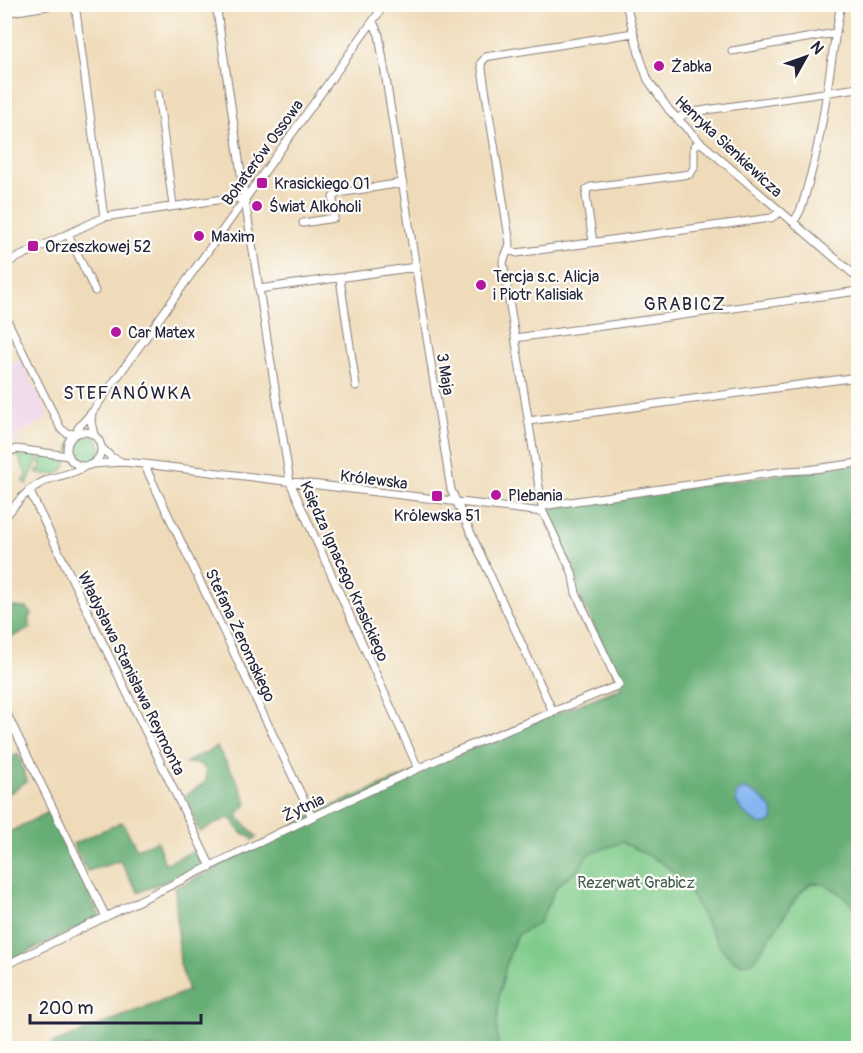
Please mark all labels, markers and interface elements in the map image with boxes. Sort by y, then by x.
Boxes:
north arrow [776,27,836,87]
text: N [806,37,828,59]
place label: Żabka [671,57,712,77]
marker: Żabka [652,59,666,73]
street label: Henryka Sienkiewicza [670,92,786,202]
street label: Bohaterów Ossowa [218,96,308,210]
place label: Krasickiego 01 [274,174,370,194]
marker: Krasickiego 01 [255,176,269,190]
place label: Świat Alkoholi [269,197,361,217]
marker: Świat Alkoholi [250,199,264,213]
place label: Maxim [211,227,255,247]
marker: Maxim [192,229,206,243]
place label: Orzeszkowej 52 [45,237,151,257]
marker: Orzeszkowej 52 [26,239,40,253]
place label: Tercja s.c. Alicja i Piotr Kalisiak [493,267,599,305]
marker: Tercja s.c. Alicja i Piotr Kalisiak [474,278,488,292]
district label: GRABICZ [644,293,726,316]
place label: Car Matex [128,323,195,343]
marker: Car Matex [109,325,123,339]
street label: 3 Maja [432,352,458,397]
district label: STEFANÓWKA [63,381,193,405]
street label: Królewska [339,466,409,494]
street label: Księdza Ignacego Krasickiego [295,478,393,665]
place label: Plebania [508,486,563,506]
marker: Plebania [489,488,503,502]
marker: Królewska 51 [430,489,444,503]
place label: Królewska 51 [394,506,480,526]
street label: Stefana Żeromskiego [201,566,280,705]
street label: Władysława Stanisława Reymonta [73,568,189,779]
street label: Żytnia [279,790,328,826]
park label: Rezerwat Grabicz [577,873,695,893]
scale bar [30,987,201,1025]
text: 200 m [39,997,94,1020]

